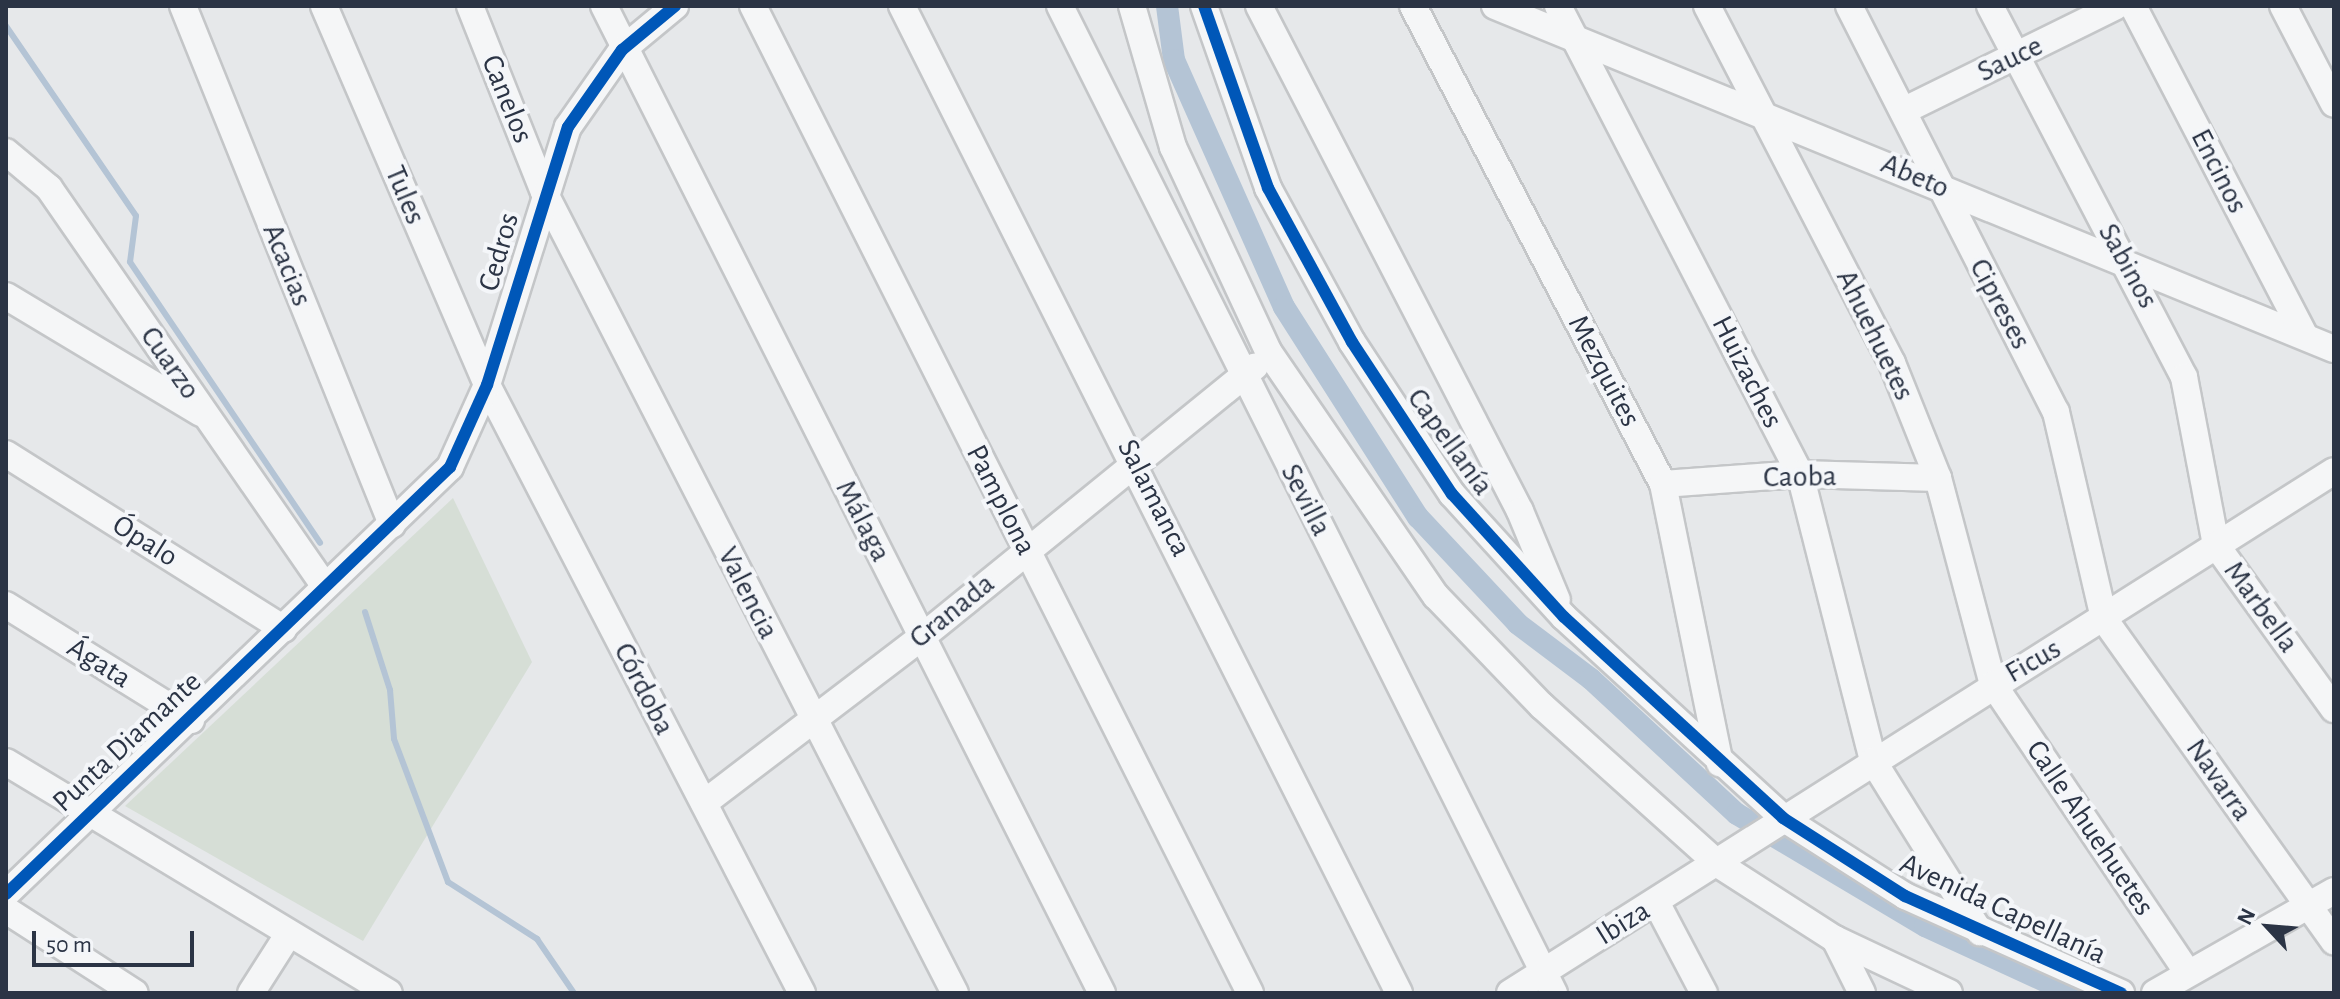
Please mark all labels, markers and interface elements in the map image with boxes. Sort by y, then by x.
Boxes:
street label: Sauce [1972,28,2048,90]
street label: Canelos [473,50,541,148]
street label: Encinos [2183,123,2255,219]
street label: Abeto [1876,146,1954,206]
street label: Tules [377,160,433,230]
street label: Cedros [471,209,527,295]
street label: Sabinos [2090,217,2166,315]
street label: Acacias [254,219,320,311]
street label: Cipreses [1961,253,2039,355]
street label: Ahuehuetes [1828,264,1922,406]
street label: Mezquites [1560,309,1648,433]
street label: Huizaches [1703,310,1791,434]
street label: Cuarzo [132,320,208,406]
street label: Capellanía [1399,381,1501,503]
street label: Salamanca [1109,433,1199,563]
street label: Pamplona [958,439,1044,561]
street label: Sevilla [1273,458,1339,542]
street label: Caoba [1763,458,1837,496]
street label: Málaga [827,474,899,568]
street label: Ópalo [106,507,184,575]
street label: Valencia [710,541,786,645]
street label: Marbella [2216,554,2306,660]
street label: Granada [902,566,1002,656]
street label: Ágata [60,629,138,697]
street label: Ficus [1999,631,2067,691]
street label: Córdoba [606,637,682,741]
street label: Punta Diamante [45,664,209,820]
street label: Navarra [2178,732,2260,828]
street label: Calle Ahuehuetes [2018,733,2162,923]
street label: Avenida Capellanía [1894,845,2112,973]
north arrow [2228,887,2308,967]
street label: Ibiza [1589,893,1657,953]
text: N [2233,905,2260,928]
scale bar [36,915,198,965]
text: 50 m [46,933,92,957]

